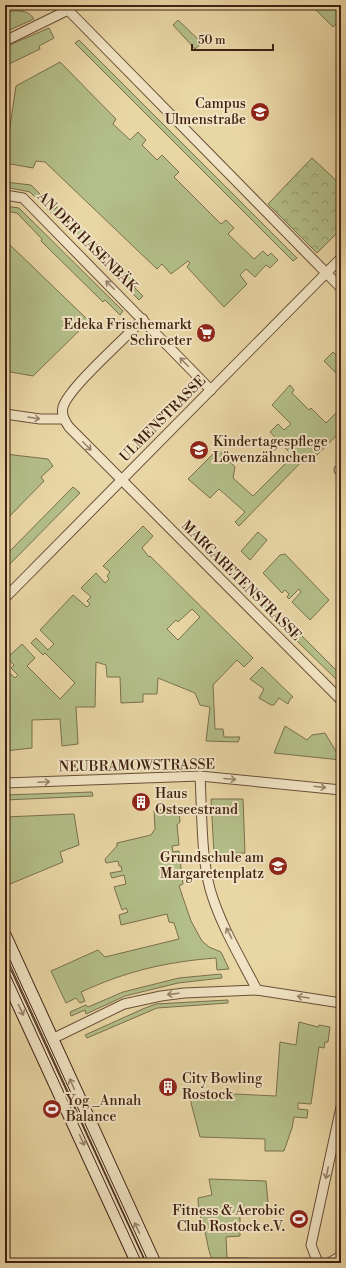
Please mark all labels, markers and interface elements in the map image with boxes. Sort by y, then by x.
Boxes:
scale bar [192,26,273,52]
text: 50 m [198,33,226,48]
place label: Campus Ulmenstraße [165,95,246,129]
school or university icon: Campus Ulmenstraße [249,101,271,123]
street label: AN DER HASENBÄK [32,187,142,296]
one-way arrow [105,280,115,290]
place label: Edeka Frischemarkt Schroeter [64,316,192,350]
supermarket icon: Edeka Frischemarkt Schroeter [195,322,217,344]
one-way arrow [180,357,189,367]
street label: ULMENSTRASSE [116,372,210,466]
one-way arrow [27,414,40,422]
place label: Kindertagespflege Löwenzähnchen [213,433,328,467]
school or university icon: Kindertagespflege Löwenzähnchen [188,439,210,461]
one-way arrow [82,441,92,451]
street label: MARGARETENSTRASSE [177,517,305,645]
street label: NEUBRAMOWSTRASSE [59,756,215,776]
one-way arrow [223,775,236,782]
one-way arrow [37,778,50,785]
one-way arrow [313,783,326,791]
place label: Haus Ostseestrand [155,785,238,819]
building icon: Haus Ostseestrand [130,791,152,813]
place label: Grundschule am Margaretenplatz [160,849,264,883]
school or university icon: Grundschule am Margaretenplatz [267,855,289,877]
one-way arrow [225,927,232,939]
one-way arrow [167,990,180,998]
one-way arrow [296,993,309,1001]
one-way arrow [18,1003,25,1015]
place label: City Bowling Rostock [182,1070,263,1104]
building icon: City Bowling Rostock [157,1076,179,1098]
one-way arrow [68,1078,75,1090]
place label: Yog _Annah Balance [65,1092,142,1126]
sports icon: Yog _Annah Balance [41,1098,63,1120]
one-way arrow [79,1134,86,1146]
one-way arrow [322,1166,330,1179]
place label: Fitness & Aerobic Club Rostock e.V. [172,1202,285,1236]
sports icon: Fitness & Aerobic Club Rostock e.V. [288,1208,310,1230]
one-way arrow [133,1222,140,1234]

